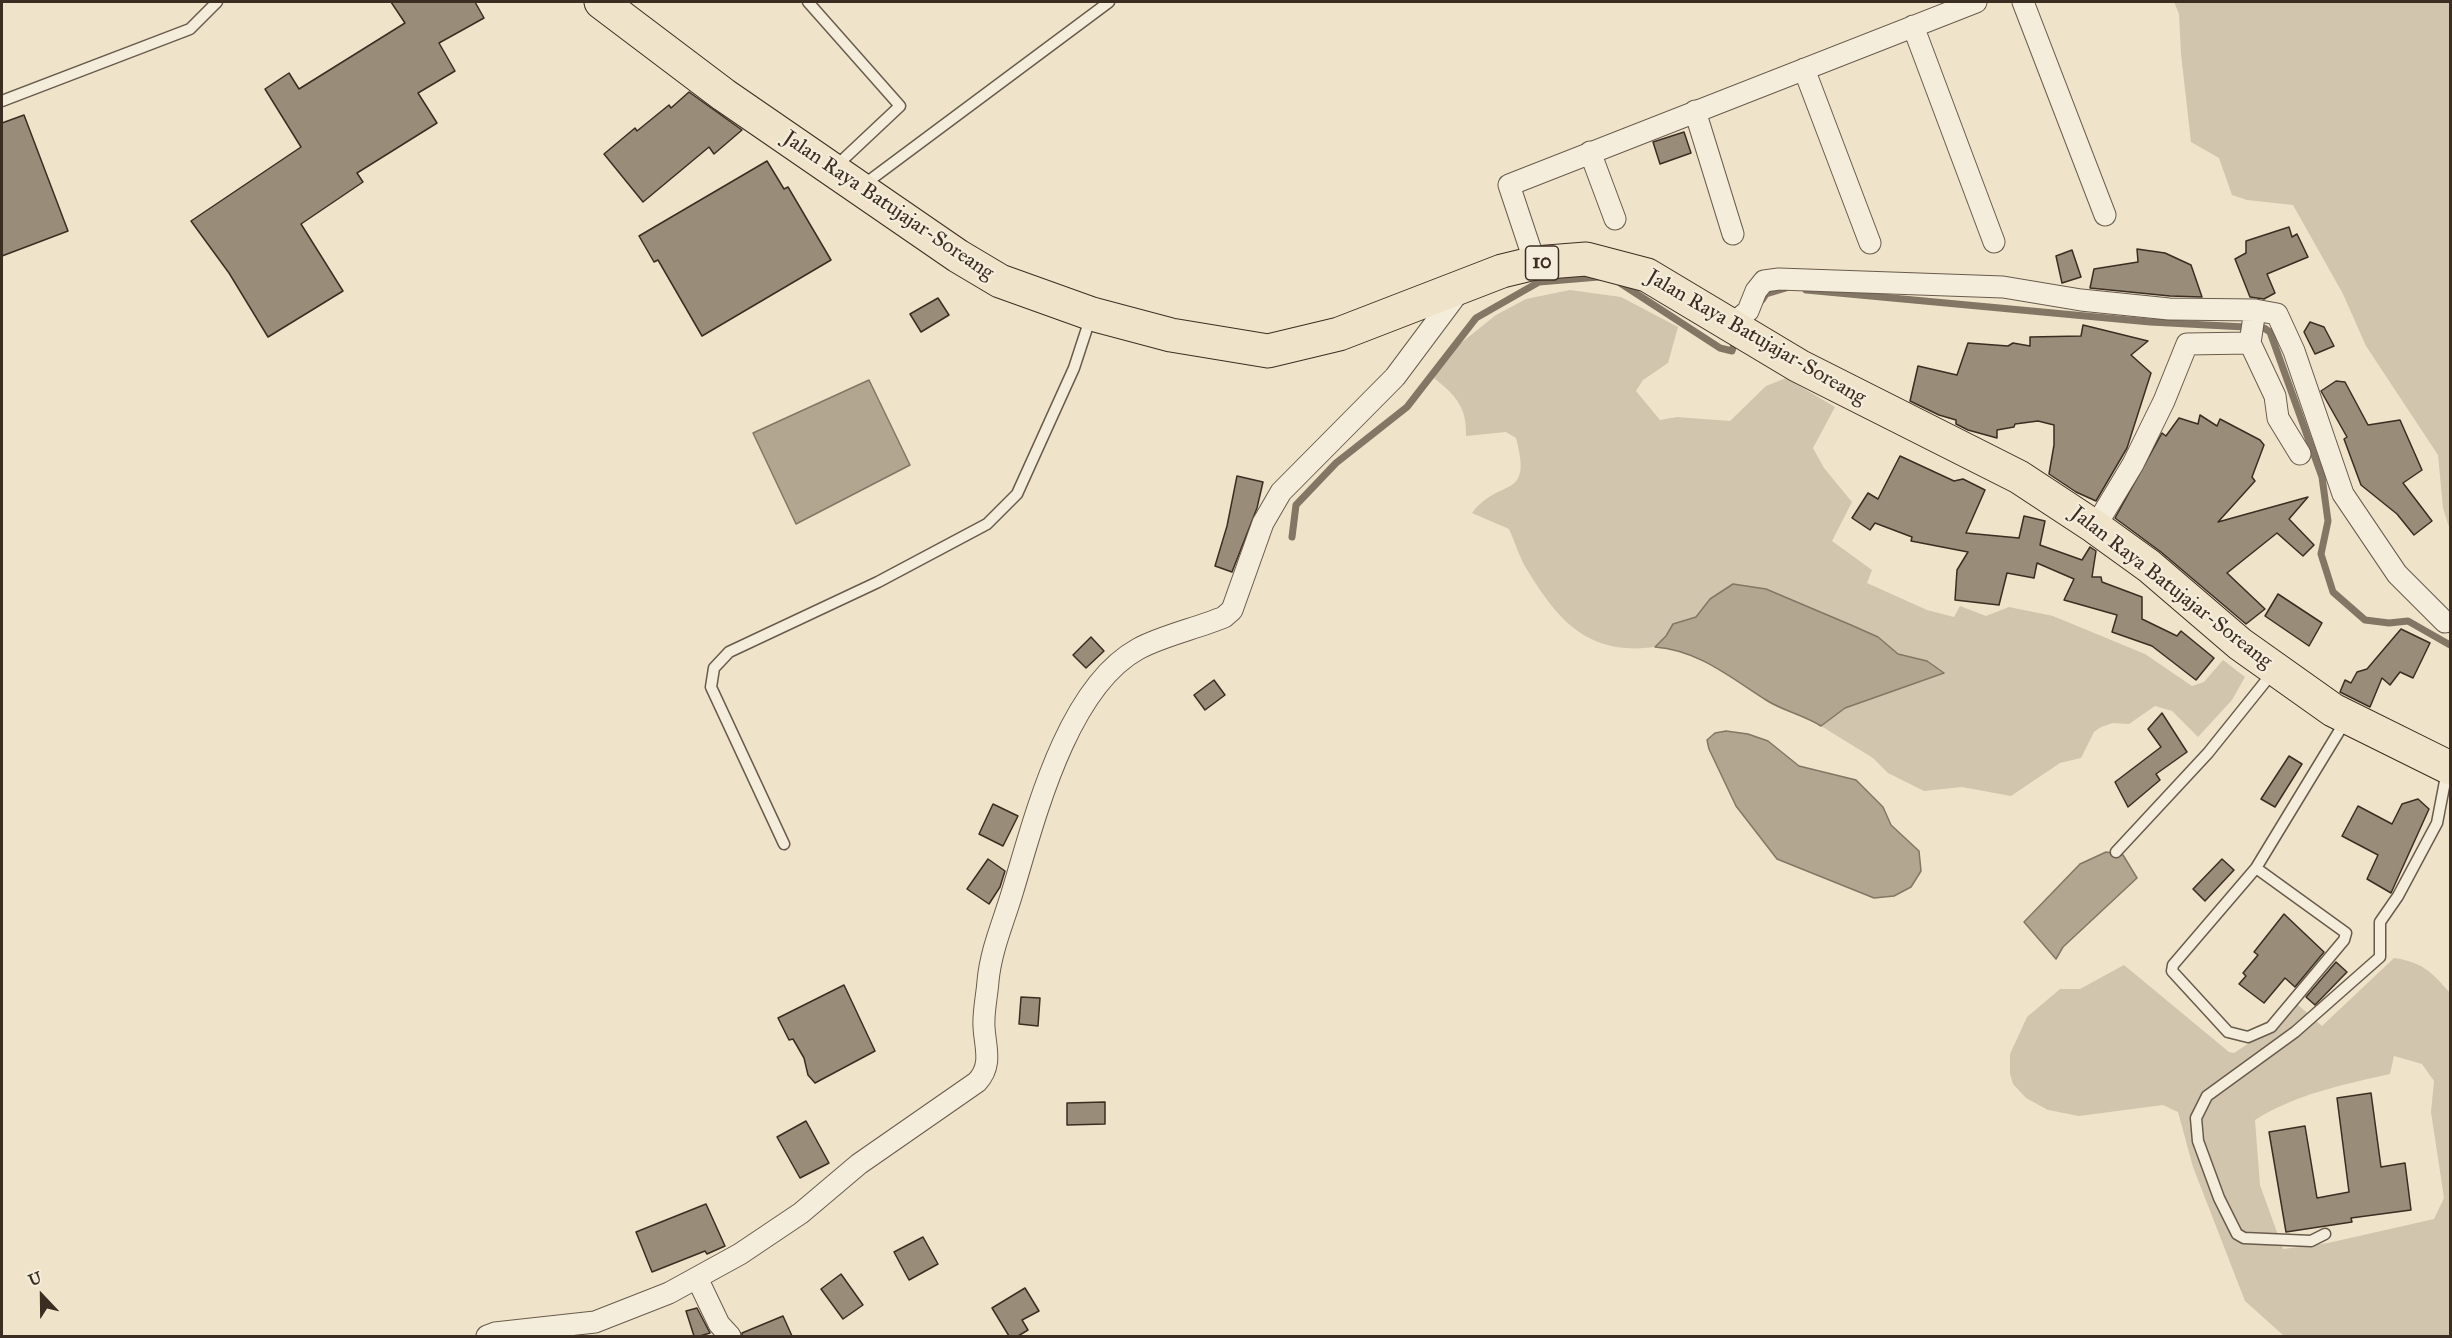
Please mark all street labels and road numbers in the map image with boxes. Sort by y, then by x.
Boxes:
street label: Jalan Raya Batujajar-Soreang [778,126,998,286]
road number: 10 [1526,246,1558,280]
street label: Jalan Raya Batujajar-Soreang [1642,265,1870,411]
street label: Jalan Raya Batujajar-Soreang [2065,501,2277,675]

